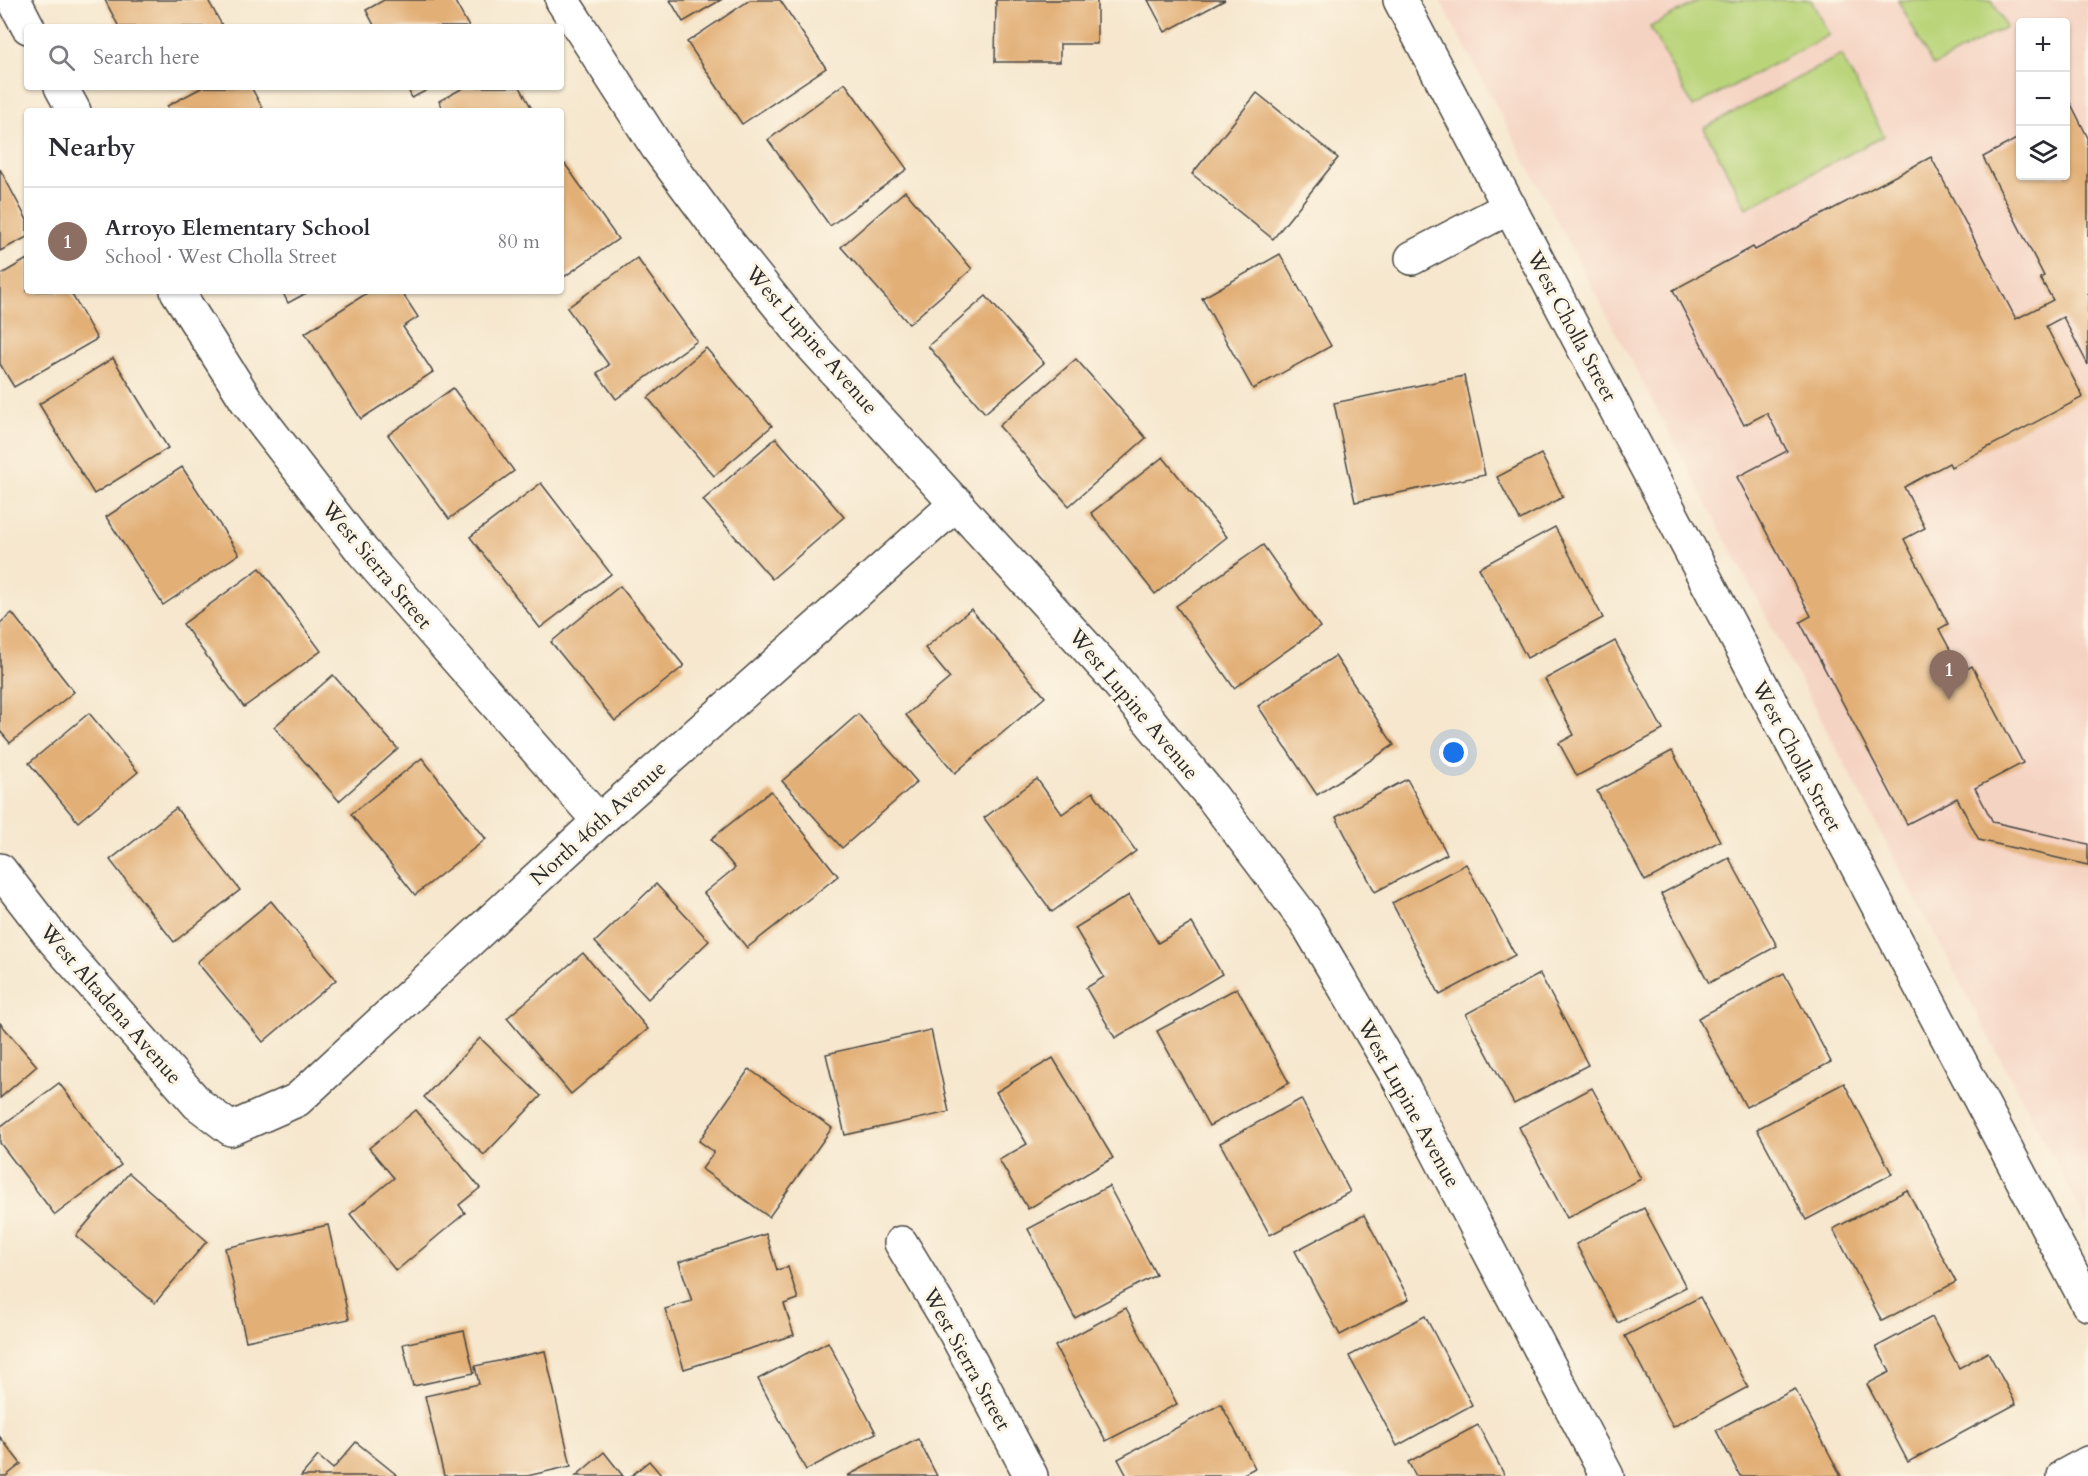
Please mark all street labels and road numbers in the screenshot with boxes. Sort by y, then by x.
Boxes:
street label: West Cholla Street [1519,245,1624,407]
street label: West Lupine Avenue [738,259,884,421]
street label: West Sierra Street [314,495,439,636]
street label: West Lupine Avenue [1061,622,1205,786]
street label: West Cholla Street [1744,675,1849,837]
street label: North 46th Avenue [524,754,673,892]
street label: West Altadena Avenue [32,917,188,1091]
street label: West Lupine Avenue [1350,1013,1467,1193]
street label: West Sierra Street [915,1282,1018,1436]

